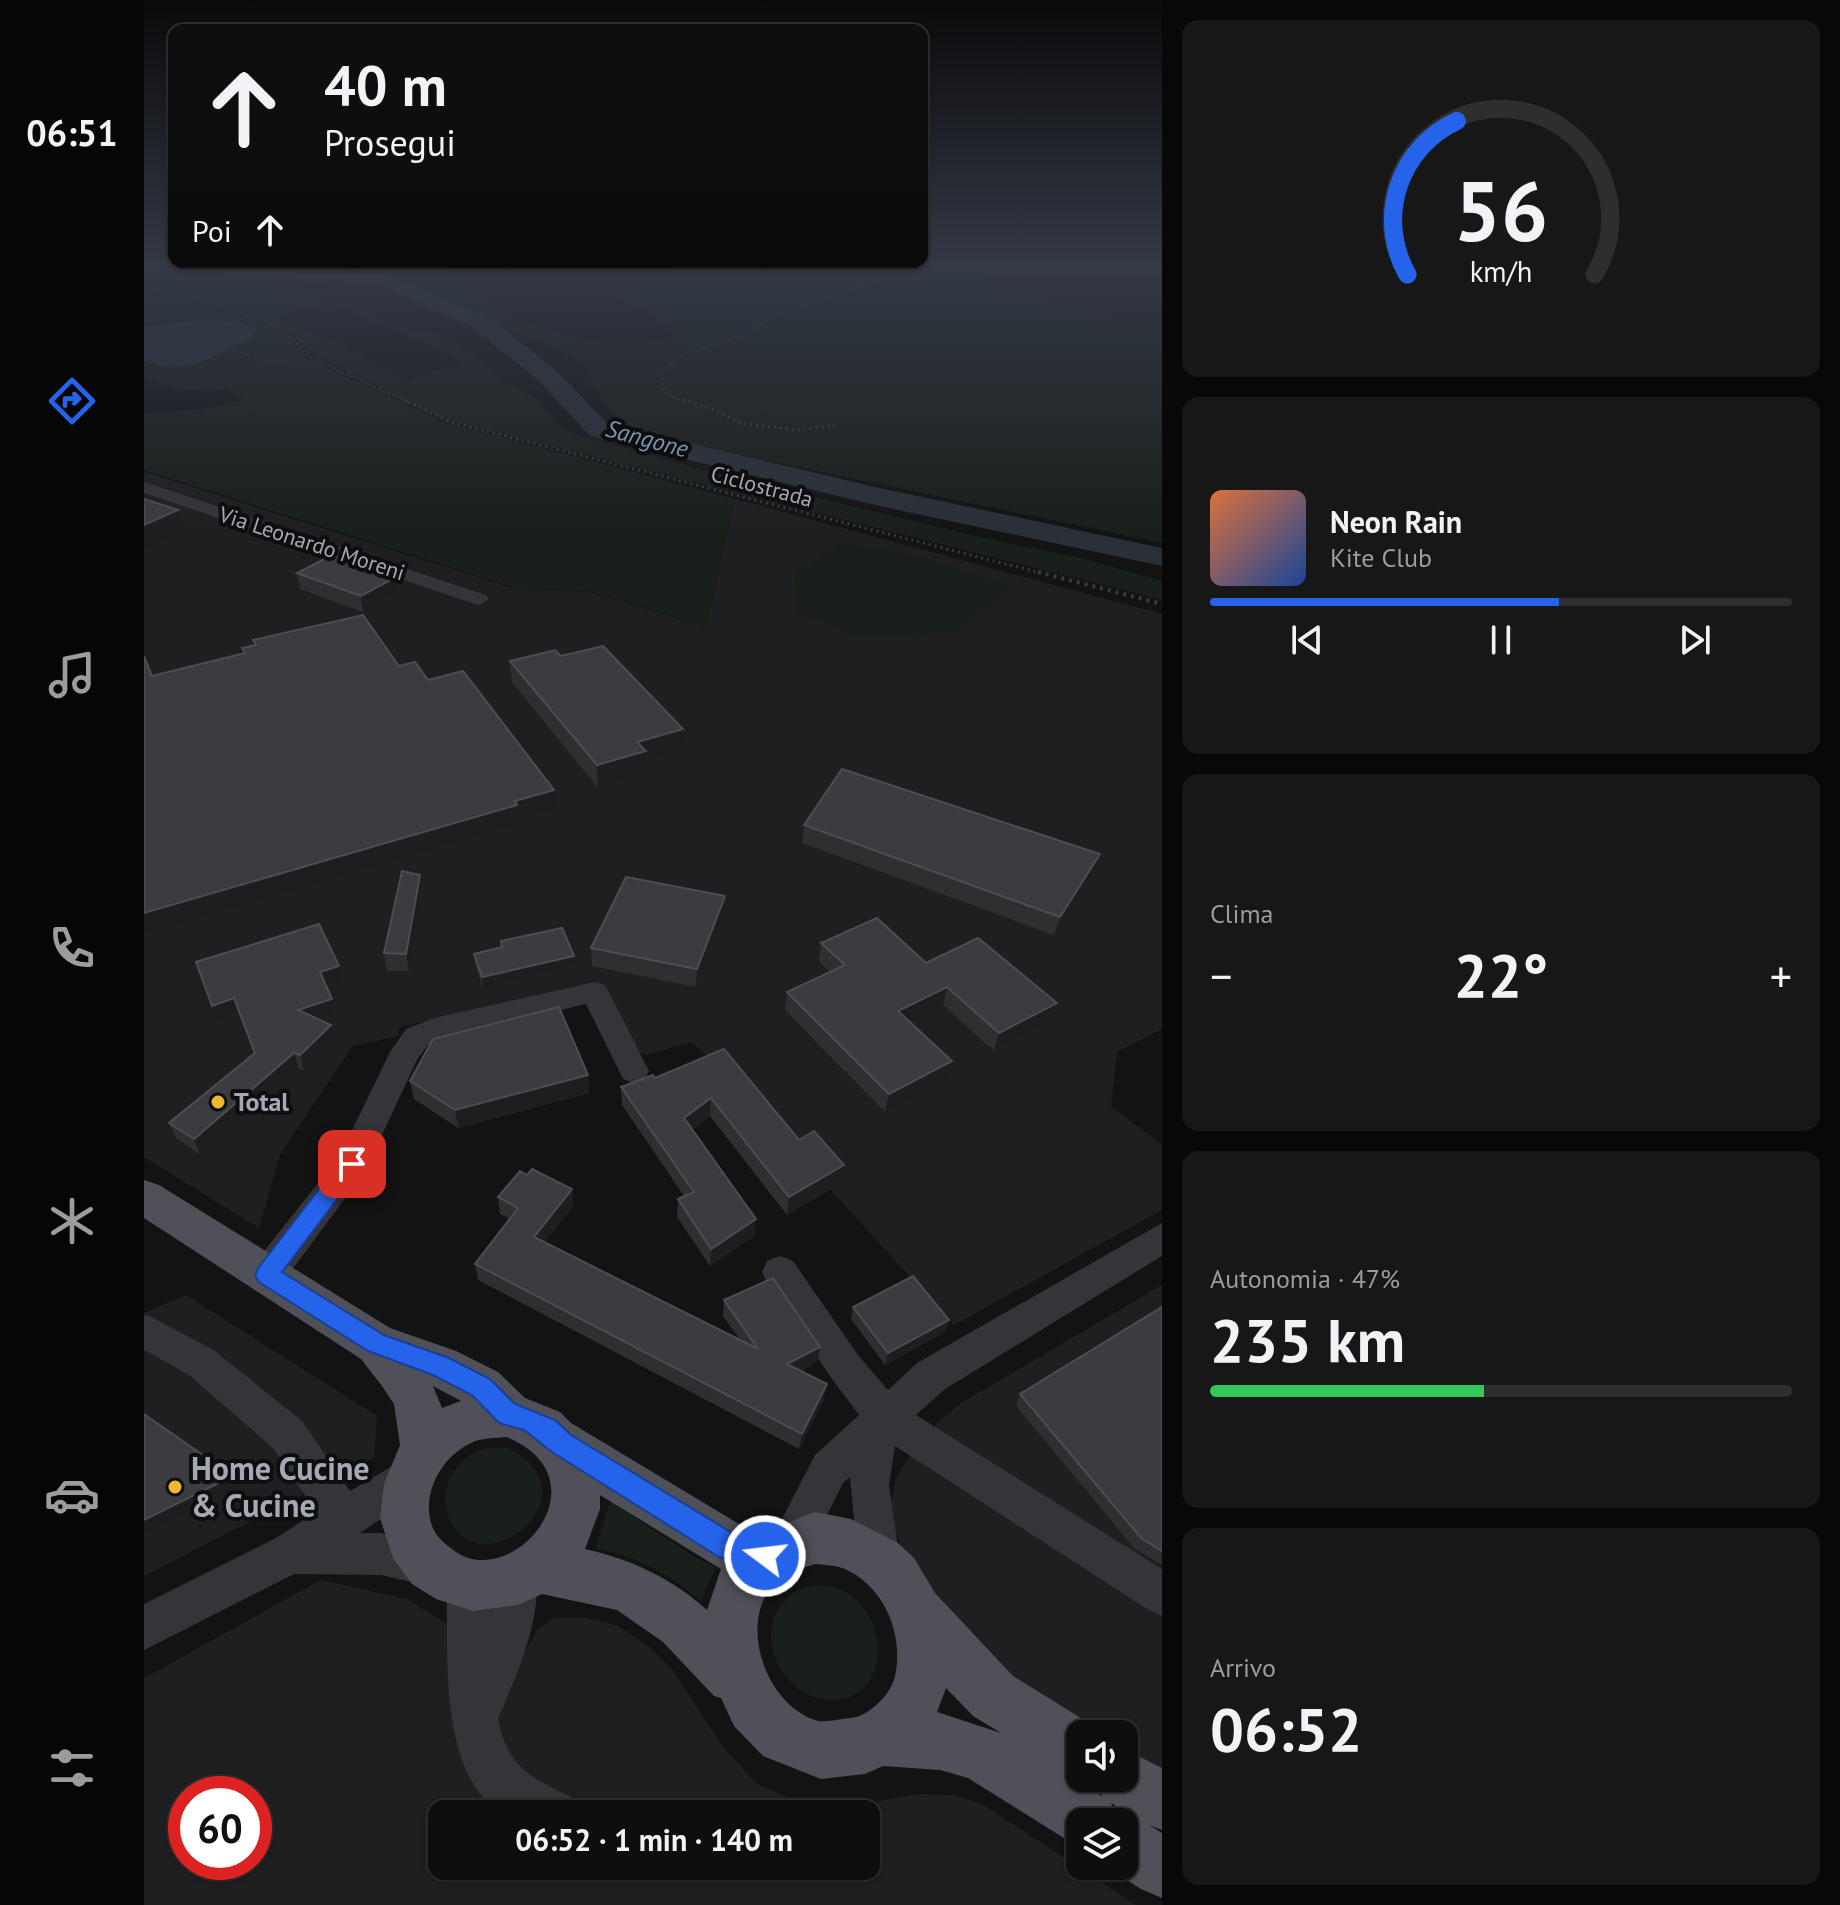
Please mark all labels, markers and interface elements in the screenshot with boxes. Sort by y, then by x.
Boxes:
text: 40 m [324,49,447,121]
icon: ahead [192,56,296,160]
text: 06:51 [26,109,118,156]
text: Prosegui [324,119,456,166]
text: 56 [1454,155,1548,263]
icon: ahead [248,208,292,252]
text: Poi [192,211,232,250]
text: km/h [1470,253,1532,290]
icon: directions [44,373,100,429]
water label: Sangone [603,413,692,464]
street label: Ciclostrada [708,459,816,513]
street label: Via Leonardo Moreni [215,499,408,586]
text: Neon Rain [1330,502,1462,541]
text: Kite Club [1330,541,1432,574]
icon: previous [1285,618,1329,662]
icon: pause [1479,618,1523,662]
icon: next [1673,618,1717,662]
icon: music [44,647,100,703]
text: Clima [1210,897,1273,930]
icon: phone [44,920,100,976]
text: 22° [1454,936,1548,1014]
text: − [1210,947,1232,1004]
text: + [1770,947,1792,1004]
place label: Total [234,1085,289,1118]
marker: Total [209,1093,227,1111]
pin [318,1130,386,1198]
icon: arrive [330,1142,374,1186]
icon: climate [44,1193,100,1249]
text: Autonomia · 47% [1210,1262,1400,1295]
text: 235 km [1210,1301,1405,1379]
place label: Home Cucine & Cucine [191,1447,370,1526]
icon: car [44,1467,100,1523]
marker: Home Cucine & Cucine [166,1478,184,1496]
position arrow [723,1514,807,1598]
text: Arrivo [1210,1651,1276,1684]
text: 06:52 [1210,1690,1362,1768]
map controls [1066,1720,1138,1880]
button: sound [1066,1720,1138,1792]
icon: filters [44,1740,100,1796]
speed limit sign: 60 [168,1776,272,1880]
button: layers [1066,1808,1138,1880]
text: 06:52 · 1 min · 140 m [515,1820,793,1859]

